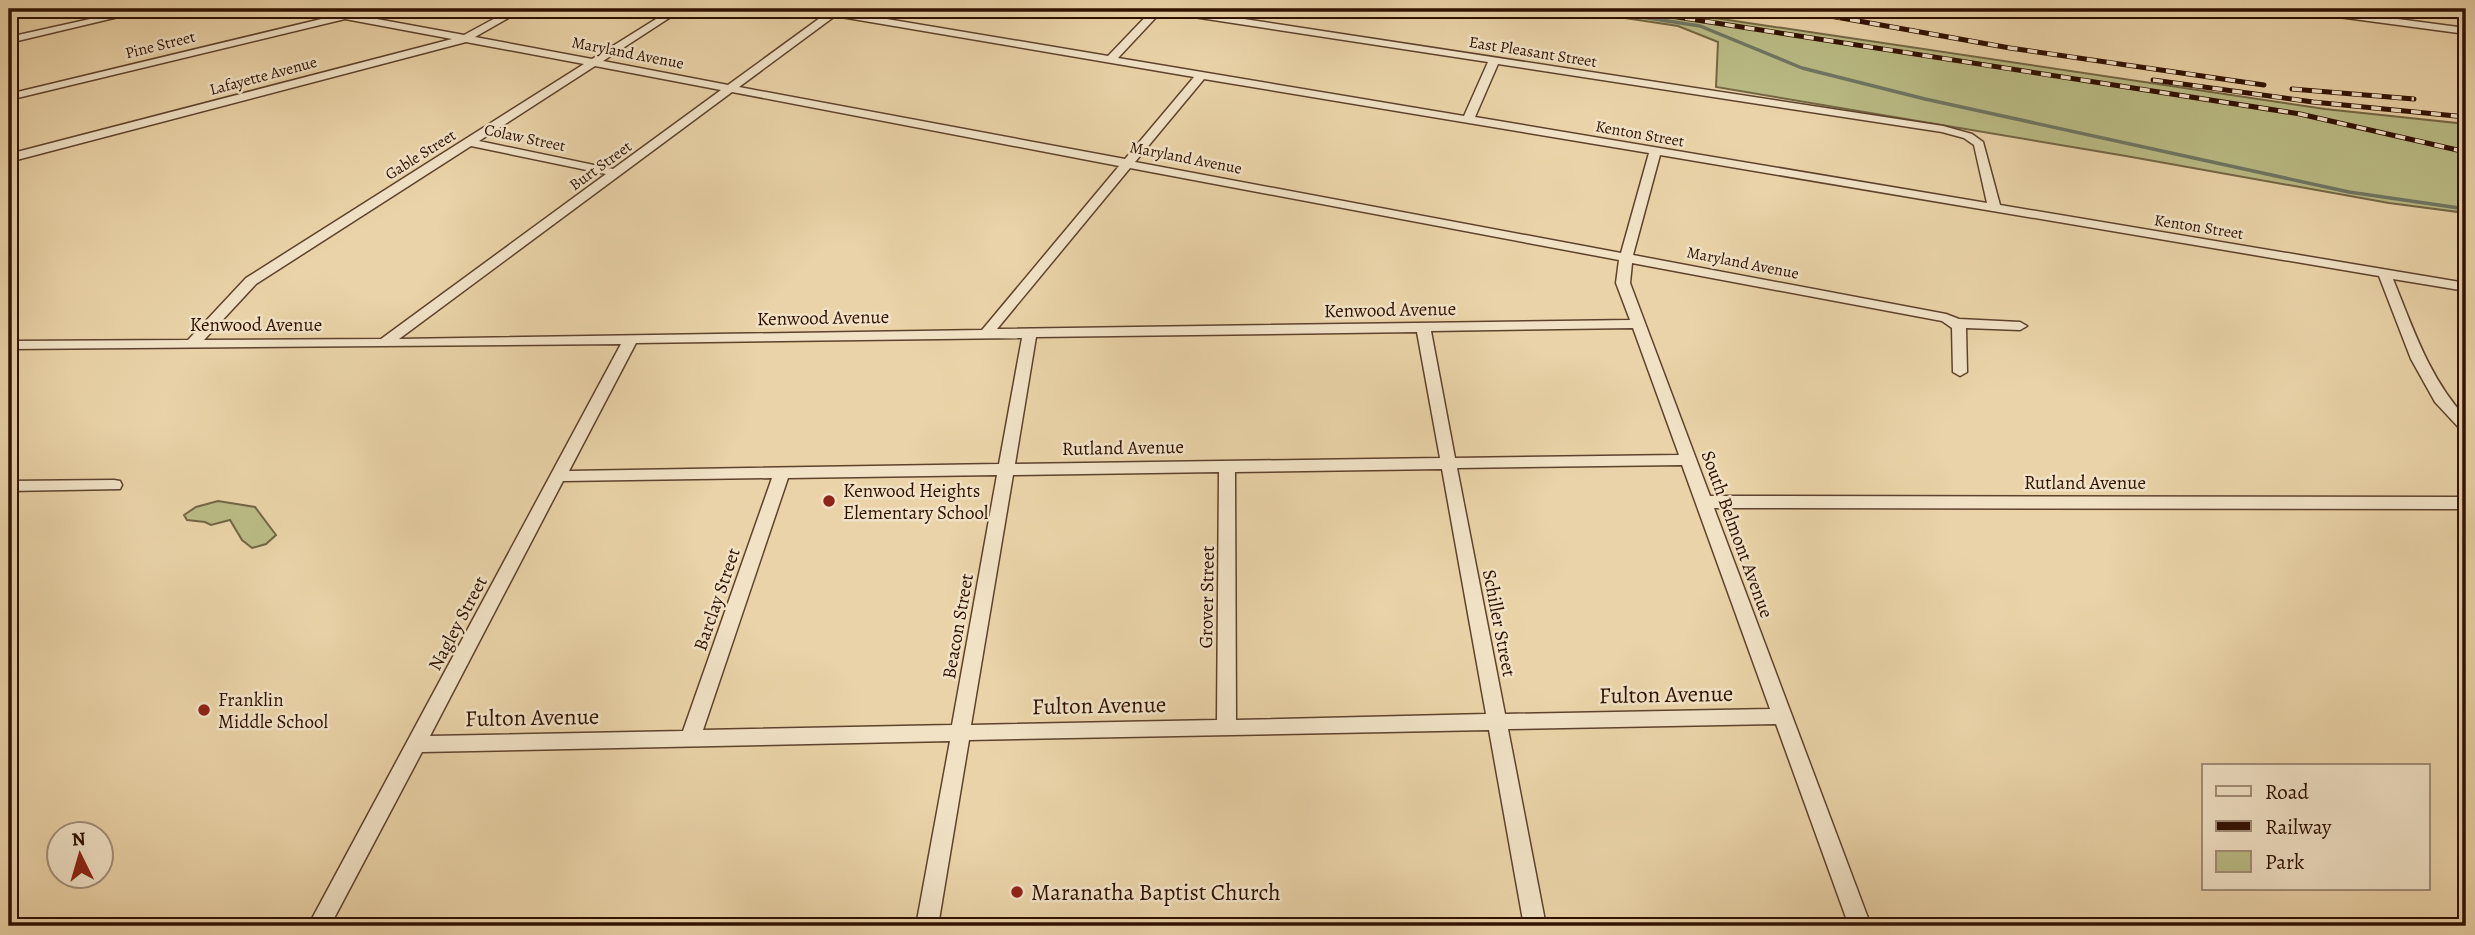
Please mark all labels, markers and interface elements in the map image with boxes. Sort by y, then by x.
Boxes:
street label: Pine Street [123,26,198,64]
street label: Maryland Avenue [570,31,686,75]
street label: East Pleasant Street [1467,31,1598,73]
street label: Lafayette Avenue [207,51,319,101]
street label: Kenton Street [1594,115,1686,153]
street label: Colaw Street [482,119,567,157]
street label: Gable Street [381,124,460,185]
street label: Burt Street [565,136,636,196]
street label: Maryland Avenue [1128,136,1244,180]
street label: Kenton Street [2153,209,2245,245]
street label: Maryland Avenue [1685,241,1801,285]
street label: Kenwood Avenue [1324,296,1456,324]
street label: Kenwood Avenue [757,304,889,332]
street label: Kenwood Avenue [190,312,322,338]
street label: Rutland Avenue [1062,434,1184,462]
street label: South Belmont Avenue [1695,447,1779,622]
street label: Rutland Avenue [2024,470,2146,496]
place label: Kenwood Heights Elementary School [843,478,989,526]
marker: Kenwood Heights Elementary School [821,493,837,509]
street label: Barclay Street [687,544,747,654]
street label: Grover Street [1193,545,1221,649]
street label: Schiller Street [1476,567,1522,679]
street label: Beacon Street [936,571,980,681]
street label: Nagley Street [422,572,494,675]
street label: Fulton Avenue [1598,678,1734,711]
place label: Franklin Middle School [218,687,328,735]
street label: Fulton Avenue [1031,689,1167,722]
street label: Fulton Avenue [464,701,600,734]
marker: Franklin Middle School [196,702,212,718]
legend [2202,764,2430,890]
text: Road [2265,778,2309,806]
text: Railway [2265,813,2332,841]
north arrow [46,820,116,890]
text: N [71,825,87,853]
text: Park [2265,848,2305,876]
place label: Maranatha Baptist Church [1031,877,1281,908]
marker: Maranatha Baptist Church [1009,884,1025,900]

